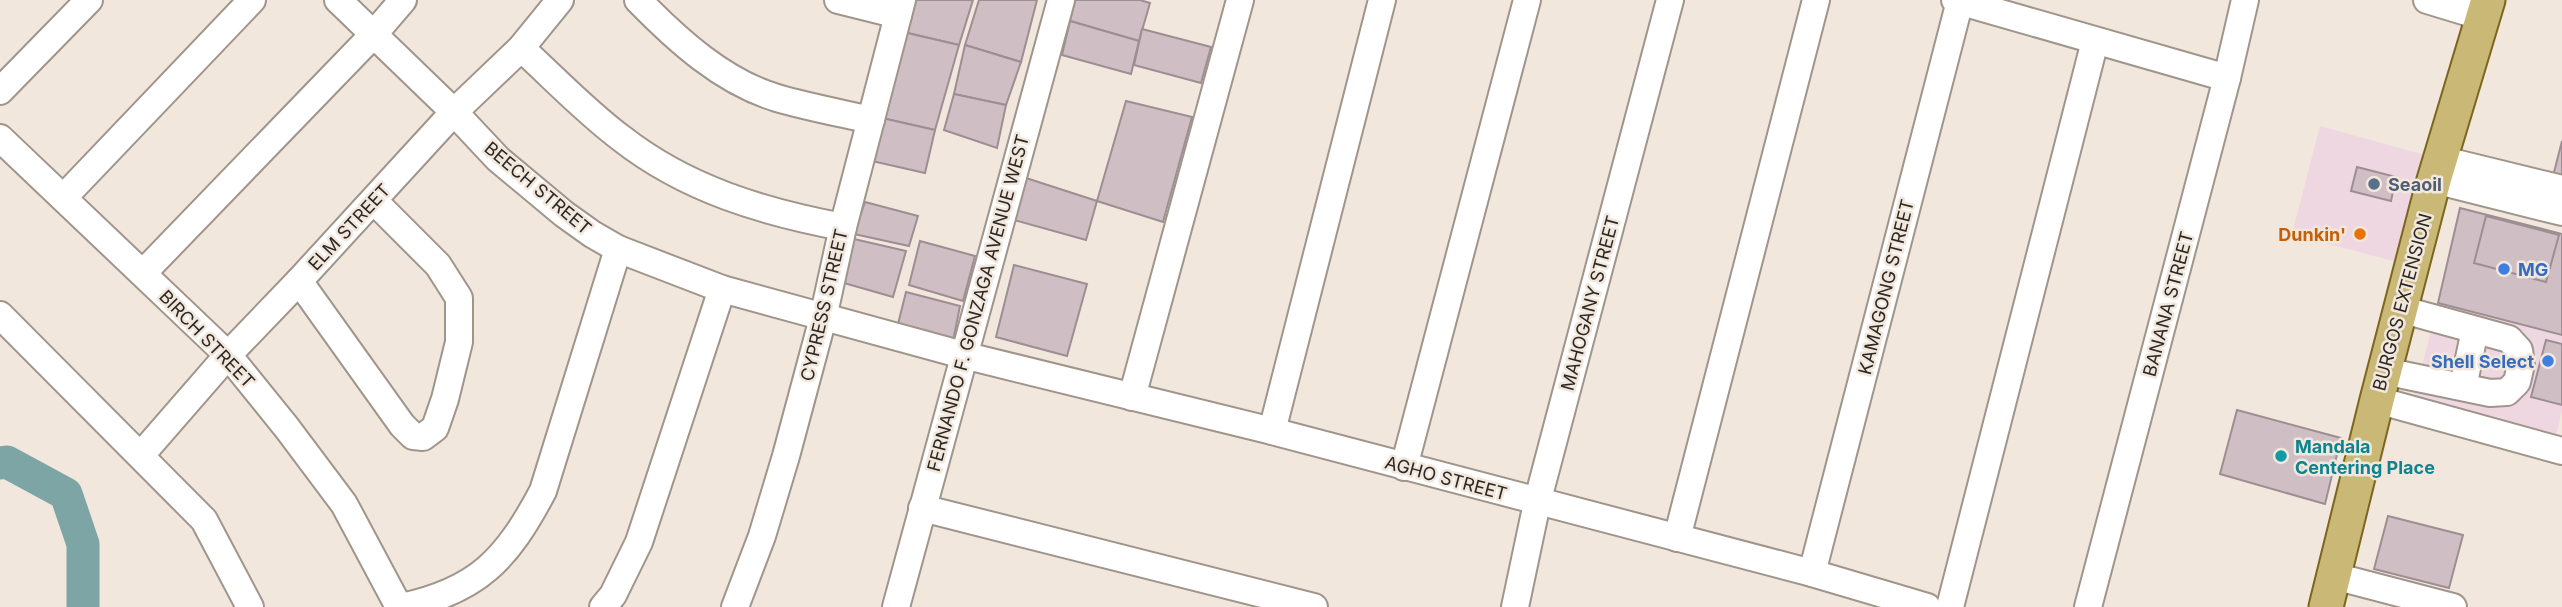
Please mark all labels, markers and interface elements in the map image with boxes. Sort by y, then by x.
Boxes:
street label: FERNANDO F. GONZAGA AVENUE WEST [923,132,1033,474]
street label: BEECH STREET [480,137,596,239]
place label: Seaoil [2388,174,2442,195]
marker: Seaoil [2366,176,2382,192]
street label: ELM STREET [304,179,394,275]
street label: KAMAGONG STREET [1854,197,1918,377]
street label: BURGOS EXTENSION [2368,211,2436,393]
street label: MAHOGANY STREET [1557,213,1623,393]
place label: Dunkin' [2278,224,2346,245]
marker: Dunkin' [2352,226,2368,242]
street label: CYPRESS STREET [796,227,852,383]
street label: BANANA STREET [2139,229,2197,379]
place label: MG [2518,259,2548,280]
marker: MG [2496,261,2512,277]
street label: BIRCH STREET [155,286,259,392]
place label: Shell Select [2431,351,2534,372]
marker: Shell Select [2540,353,2556,369]
place label: Mandala Centering Place [2295,436,2435,478]
marker: Mandala Centering Place [2273,448,2289,464]
street label: AGHO STREET [1383,452,1509,504]

